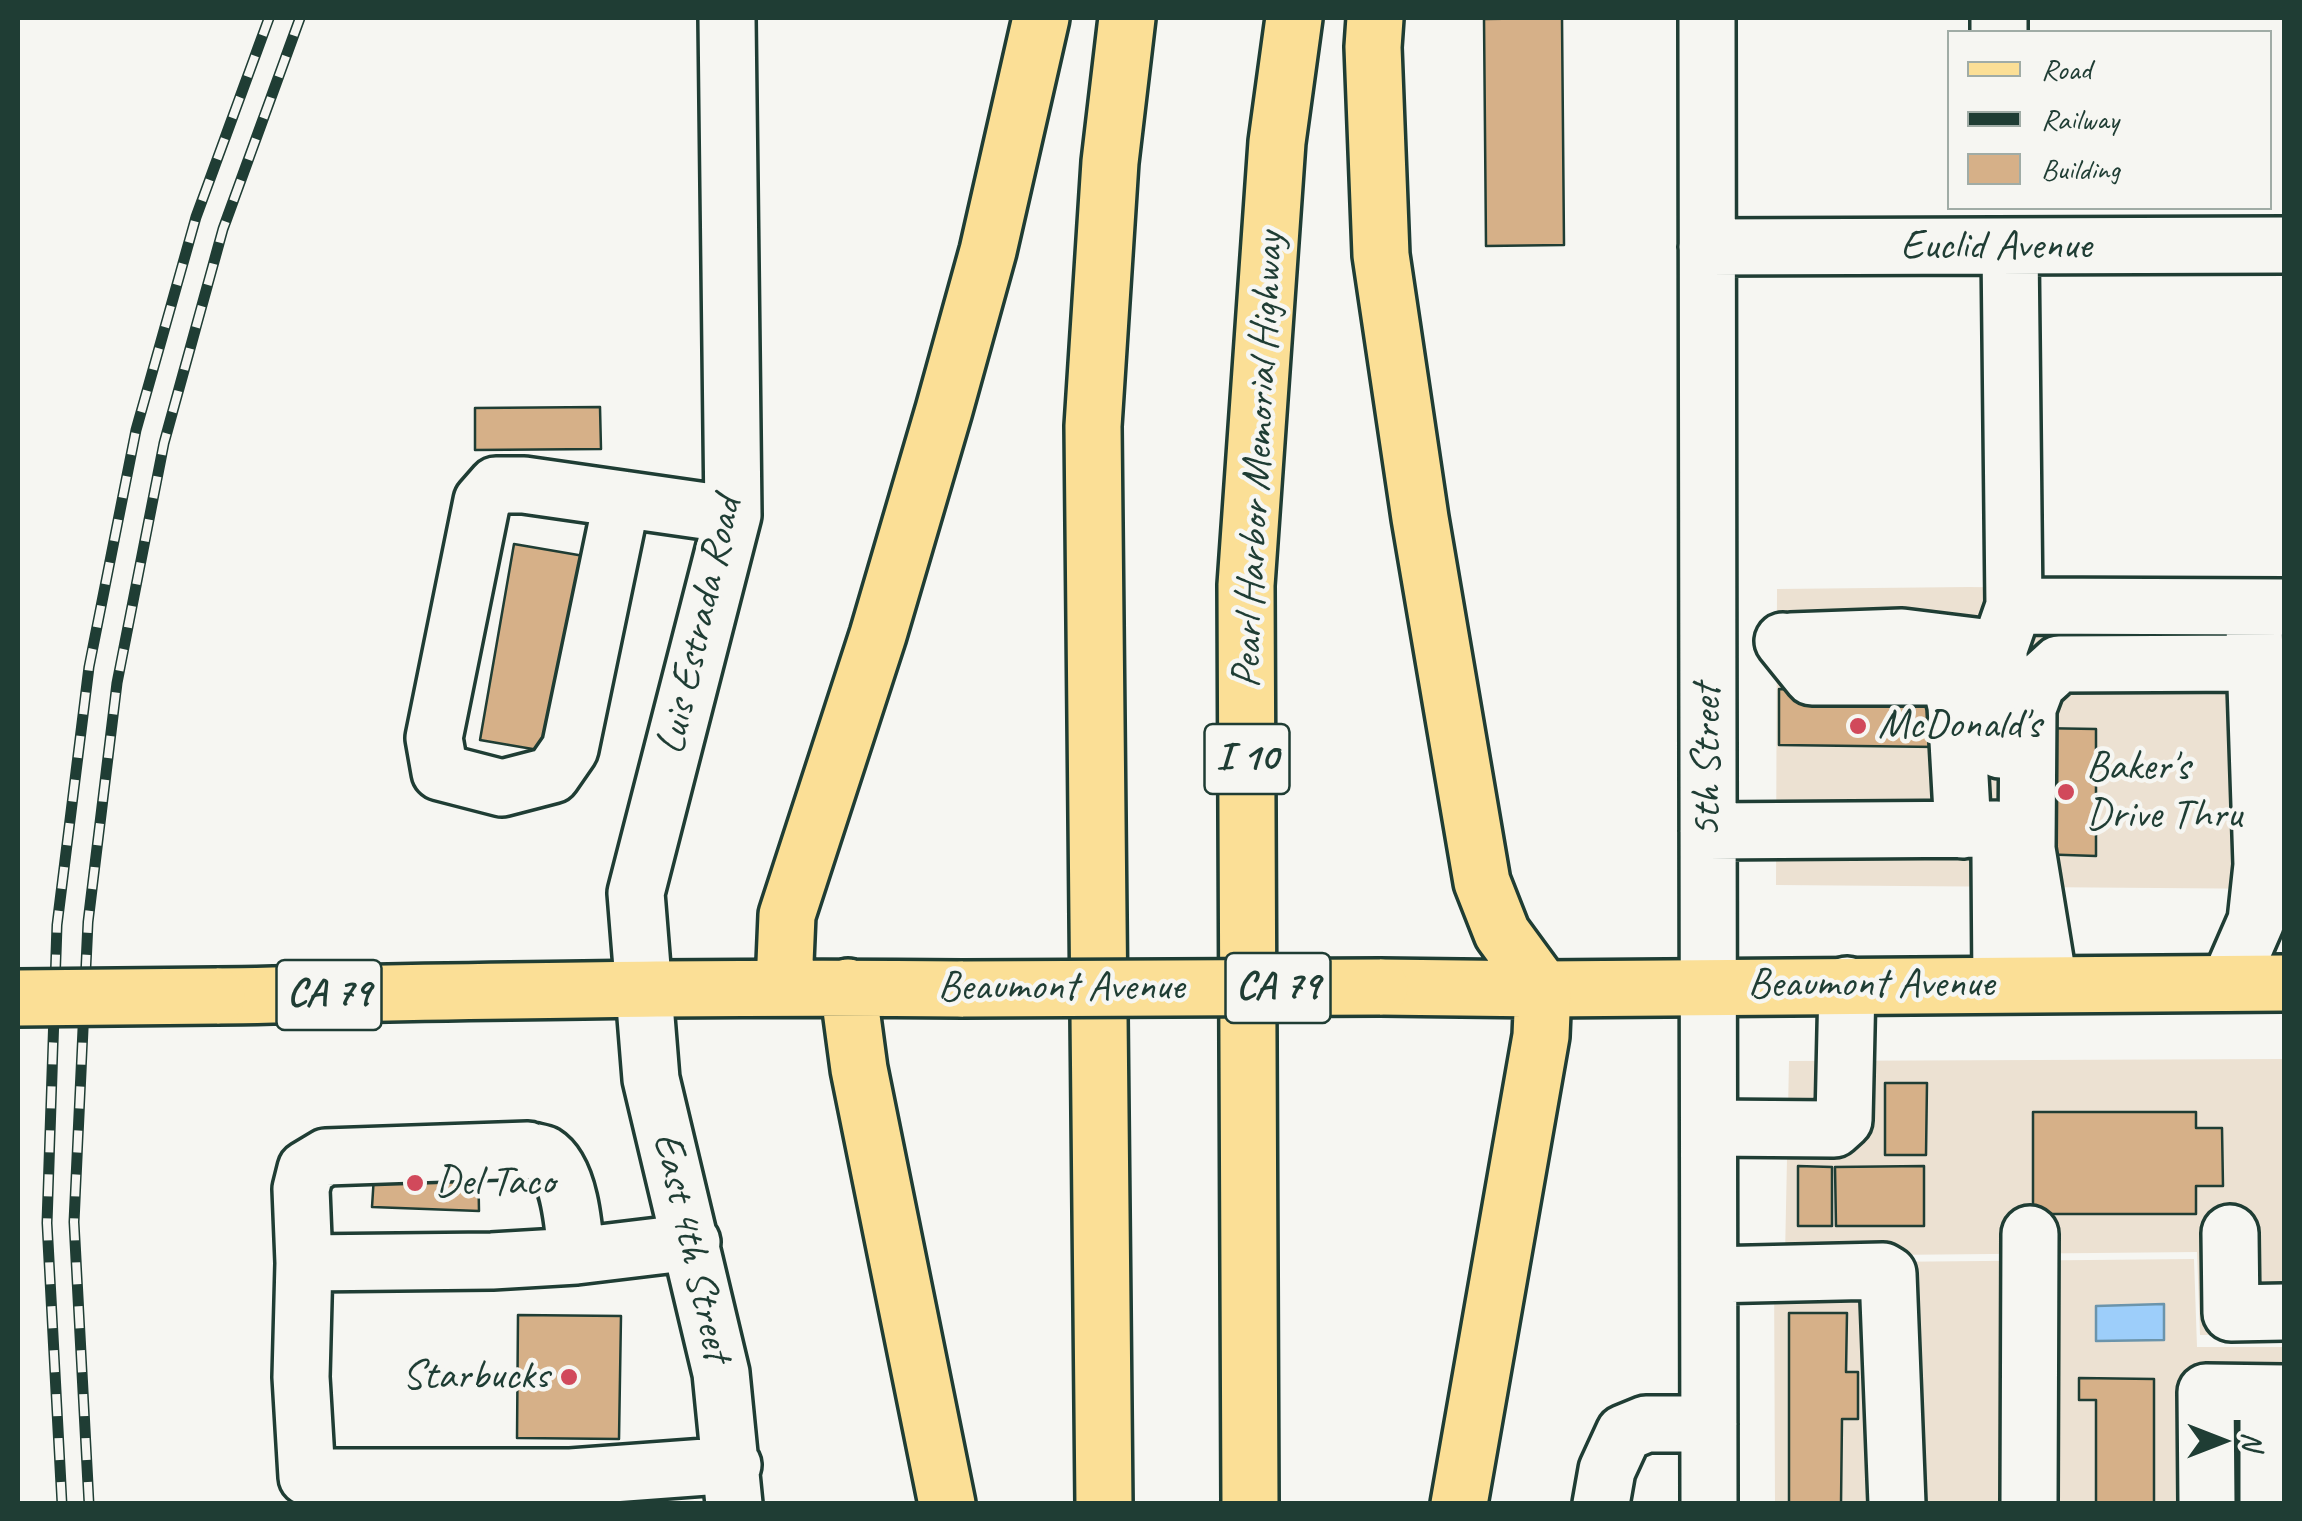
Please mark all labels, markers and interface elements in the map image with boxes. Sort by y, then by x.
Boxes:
legend [1947,30,2272,210]
text: Road [2041,50,2091,88]
text: Railway [2041,100,2119,138]
text: Building [2041,150,2120,188]
street label: Euclid Avenue [1901,222,2091,272]
street label: Pearl Harbor Memorial Highway [1222,231,1296,689]
street label: Luis Estrada Road [646,493,754,759]
street label: 5th Street [1683,684,1733,838]
place label: McDonald's [1878,701,2041,751]
marker: McDonald's [1847,715,1869,737]
road number: I 10 [1204,724,1290,794]
place label: Baker's Drive Thru [2086,743,2242,841]
marker: Baker's Drive Thru [2055,781,2077,803]
road number: CA 79 [1226,953,1330,1023]
road number: CA 79 [276,960,382,1030]
street label: Beaumont Avenue [1748,960,1994,1010]
street label: Beaumont Avenue [938,963,1184,1013]
street label: East 4th Street [640,1128,742,1366]
place label: Del Taco [435,1158,555,1208]
marker: Del Taco [404,1172,426,1194]
place label: Starbucks [402,1352,549,1402]
marker: Starbucks [558,1366,580,1388]
north arrow [2172,1391,2272,1491]
text: N [2235,1432,2270,1450]

